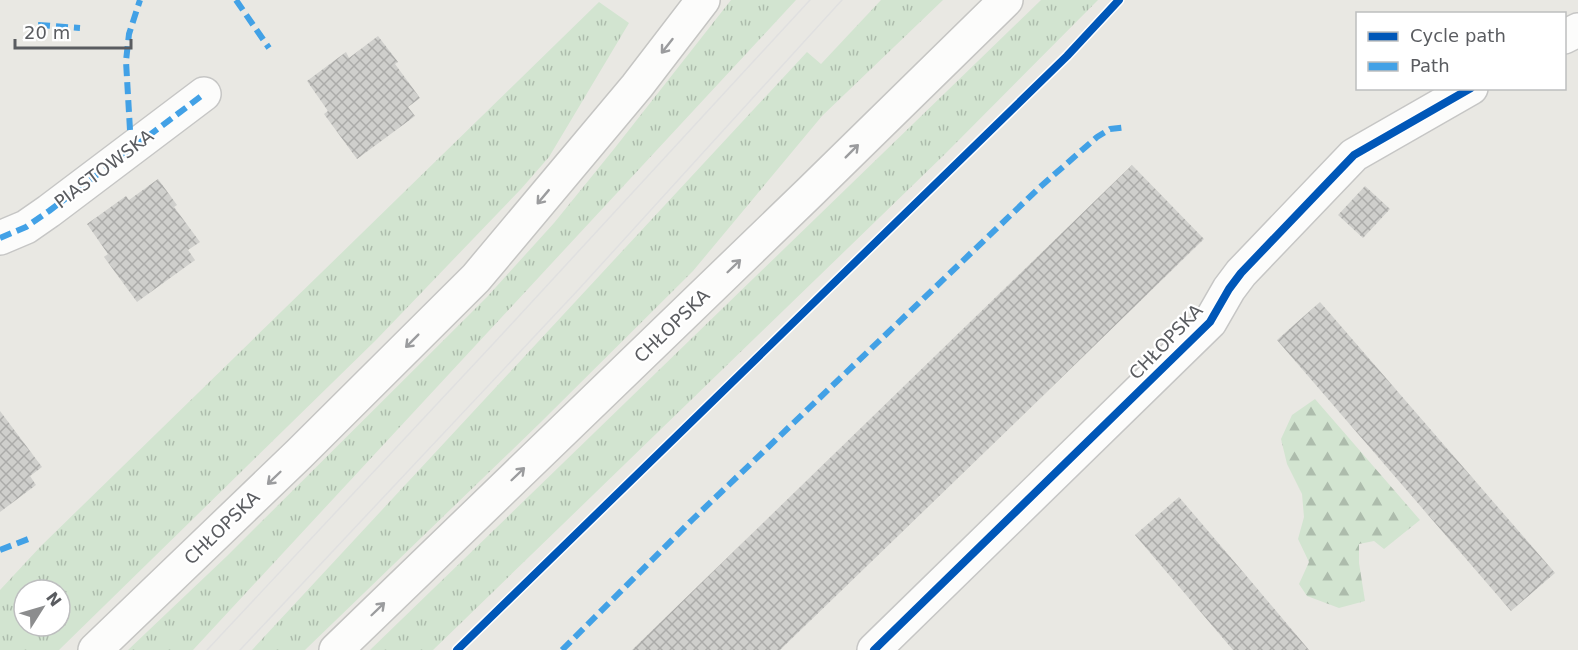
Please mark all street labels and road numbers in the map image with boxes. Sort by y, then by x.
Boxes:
street label: PIASTOWSKA [50,124,158,213]
street label: CHŁOPSKA [630,284,714,367]
street label: CHŁOPSKA [1125,299,1207,384]
street label: CHŁOPSKA [180,486,264,569]

